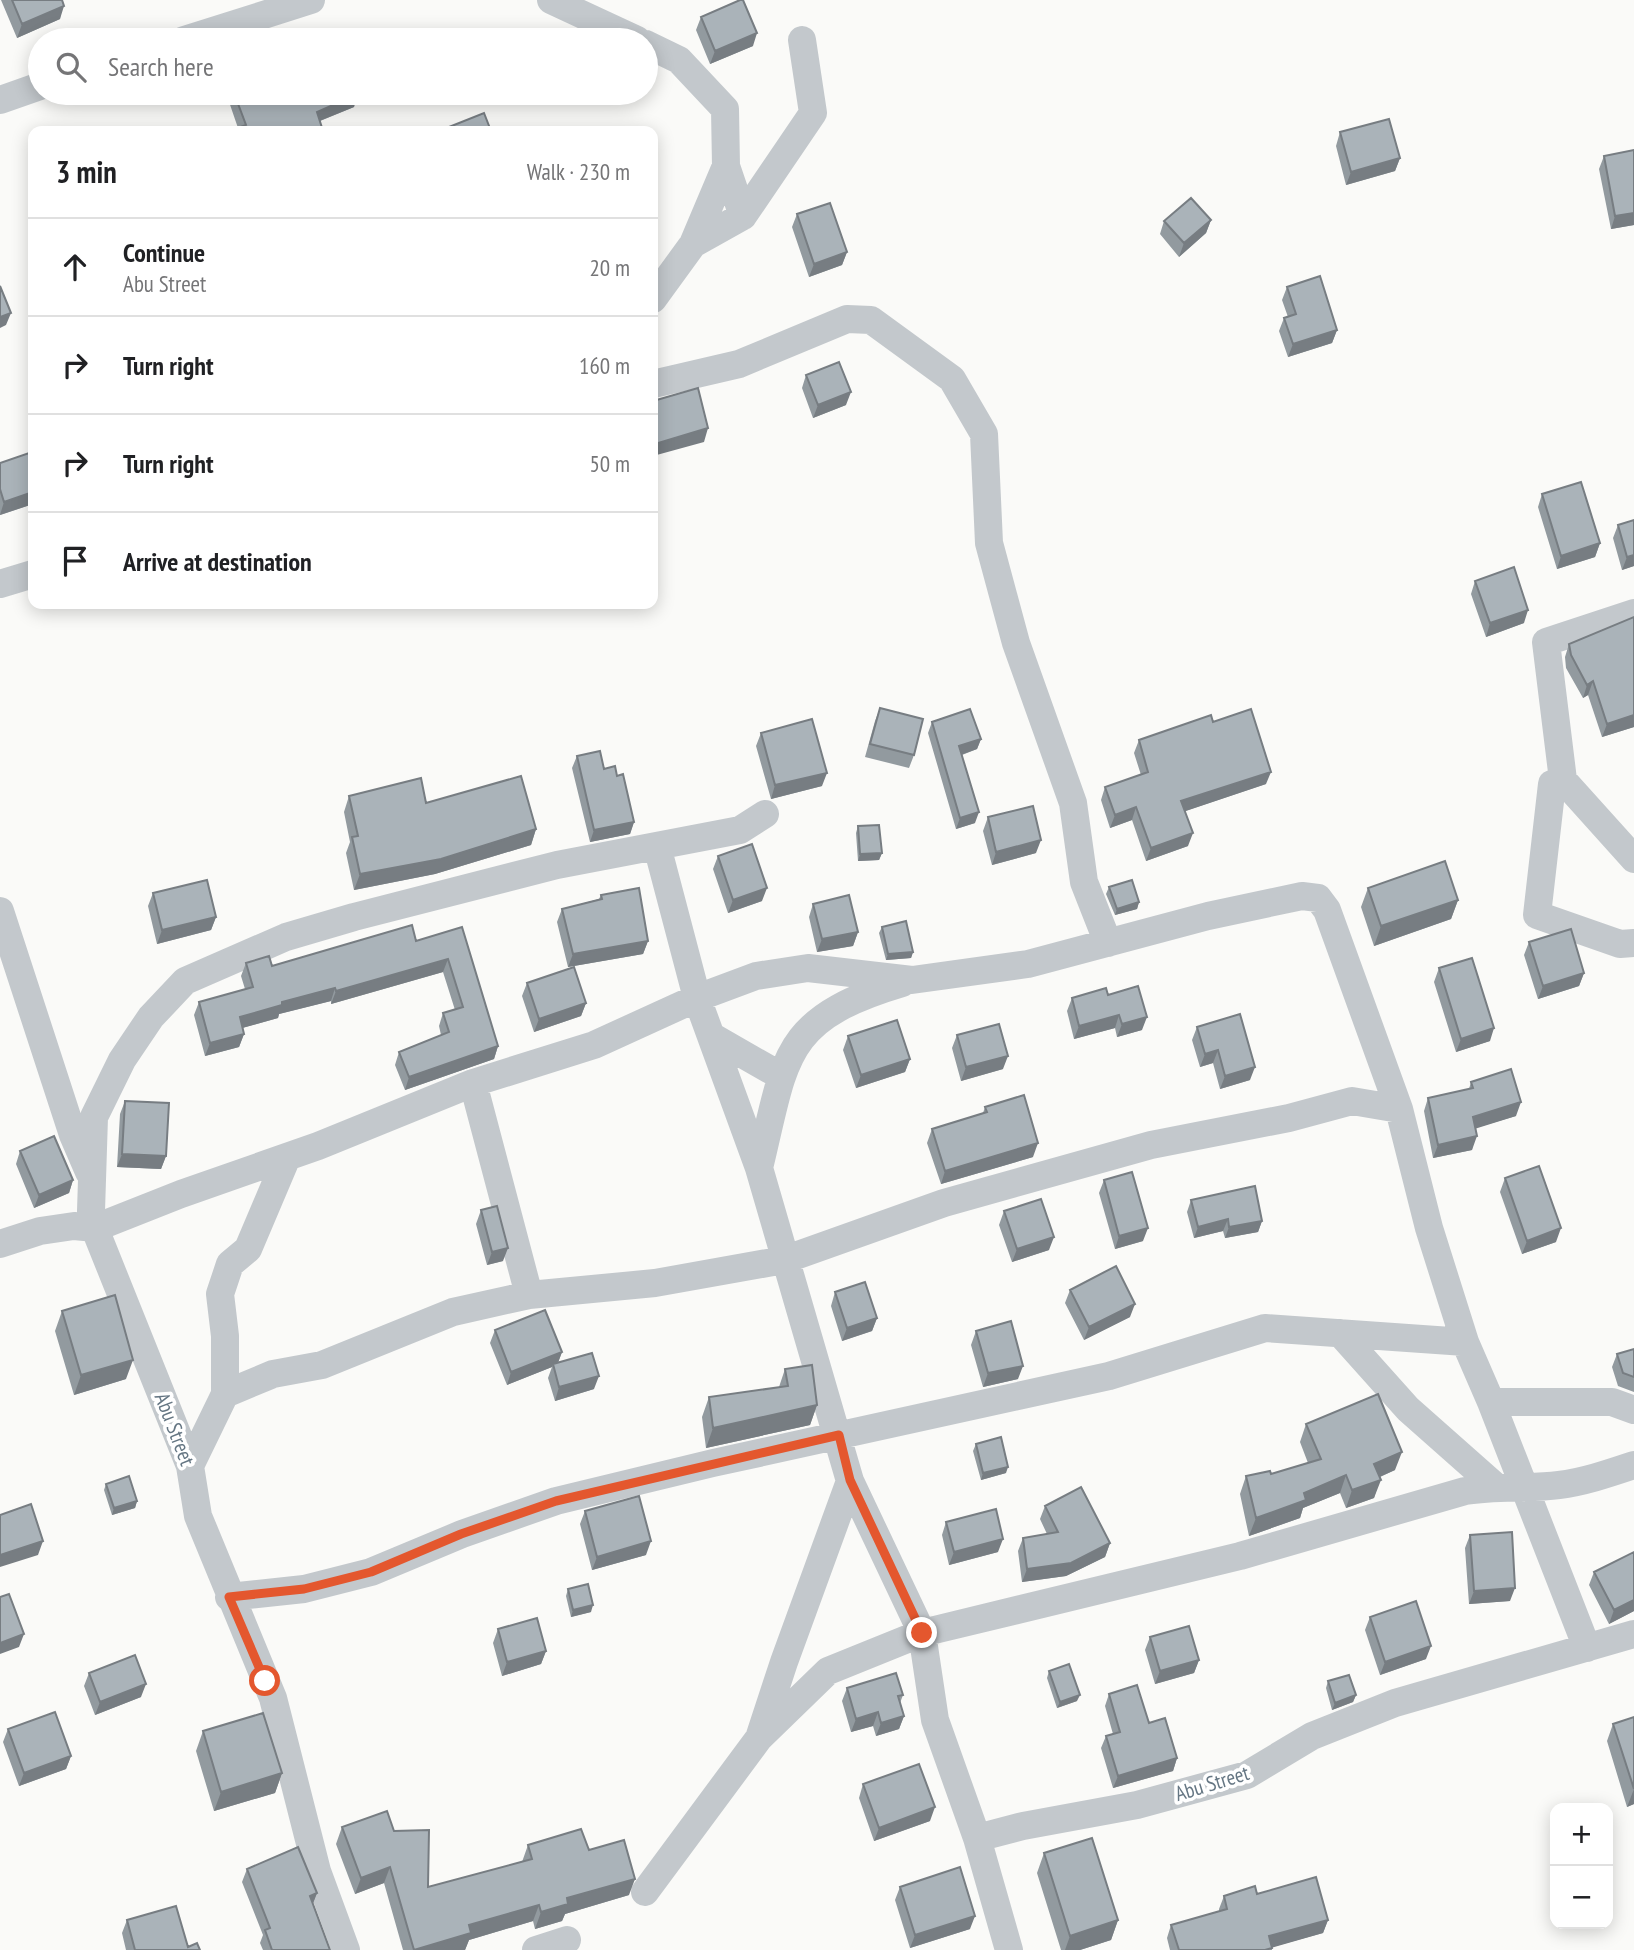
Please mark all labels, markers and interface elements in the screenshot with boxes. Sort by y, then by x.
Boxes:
search box [28,28,658,105]
icon: search [52,48,90,86]
text: Search here [108,50,214,83]
text: 3 min [56,152,117,191]
text: Walk · 230 m [527,157,630,186]
text: Continue [123,236,205,269]
icon: ahead [56,248,94,286]
text: 20 m [589,253,630,282]
text: Abu Street [123,269,206,298]
icon: right [56,346,94,384]
text: Turn right [123,349,214,382]
text: 160 m [579,351,630,380]
icon: right [56,444,94,482]
text: Turn right [123,447,214,480]
text: 50 m [589,449,630,478]
icon: arrive [56,542,94,580]
text: Arrive at destination [123,545,312,578]
street label: Abu Street [149,1389,201,1470]
route end [906,1617,937,1648]
route start [249,1665,280,1696]
street label: Abu Street [1172,1759,1253,1807]
map controls [1550,1803,1613,1929]
button: + [1550,1803,1613,1866]
button: − [1550,1866,1613,1929]

